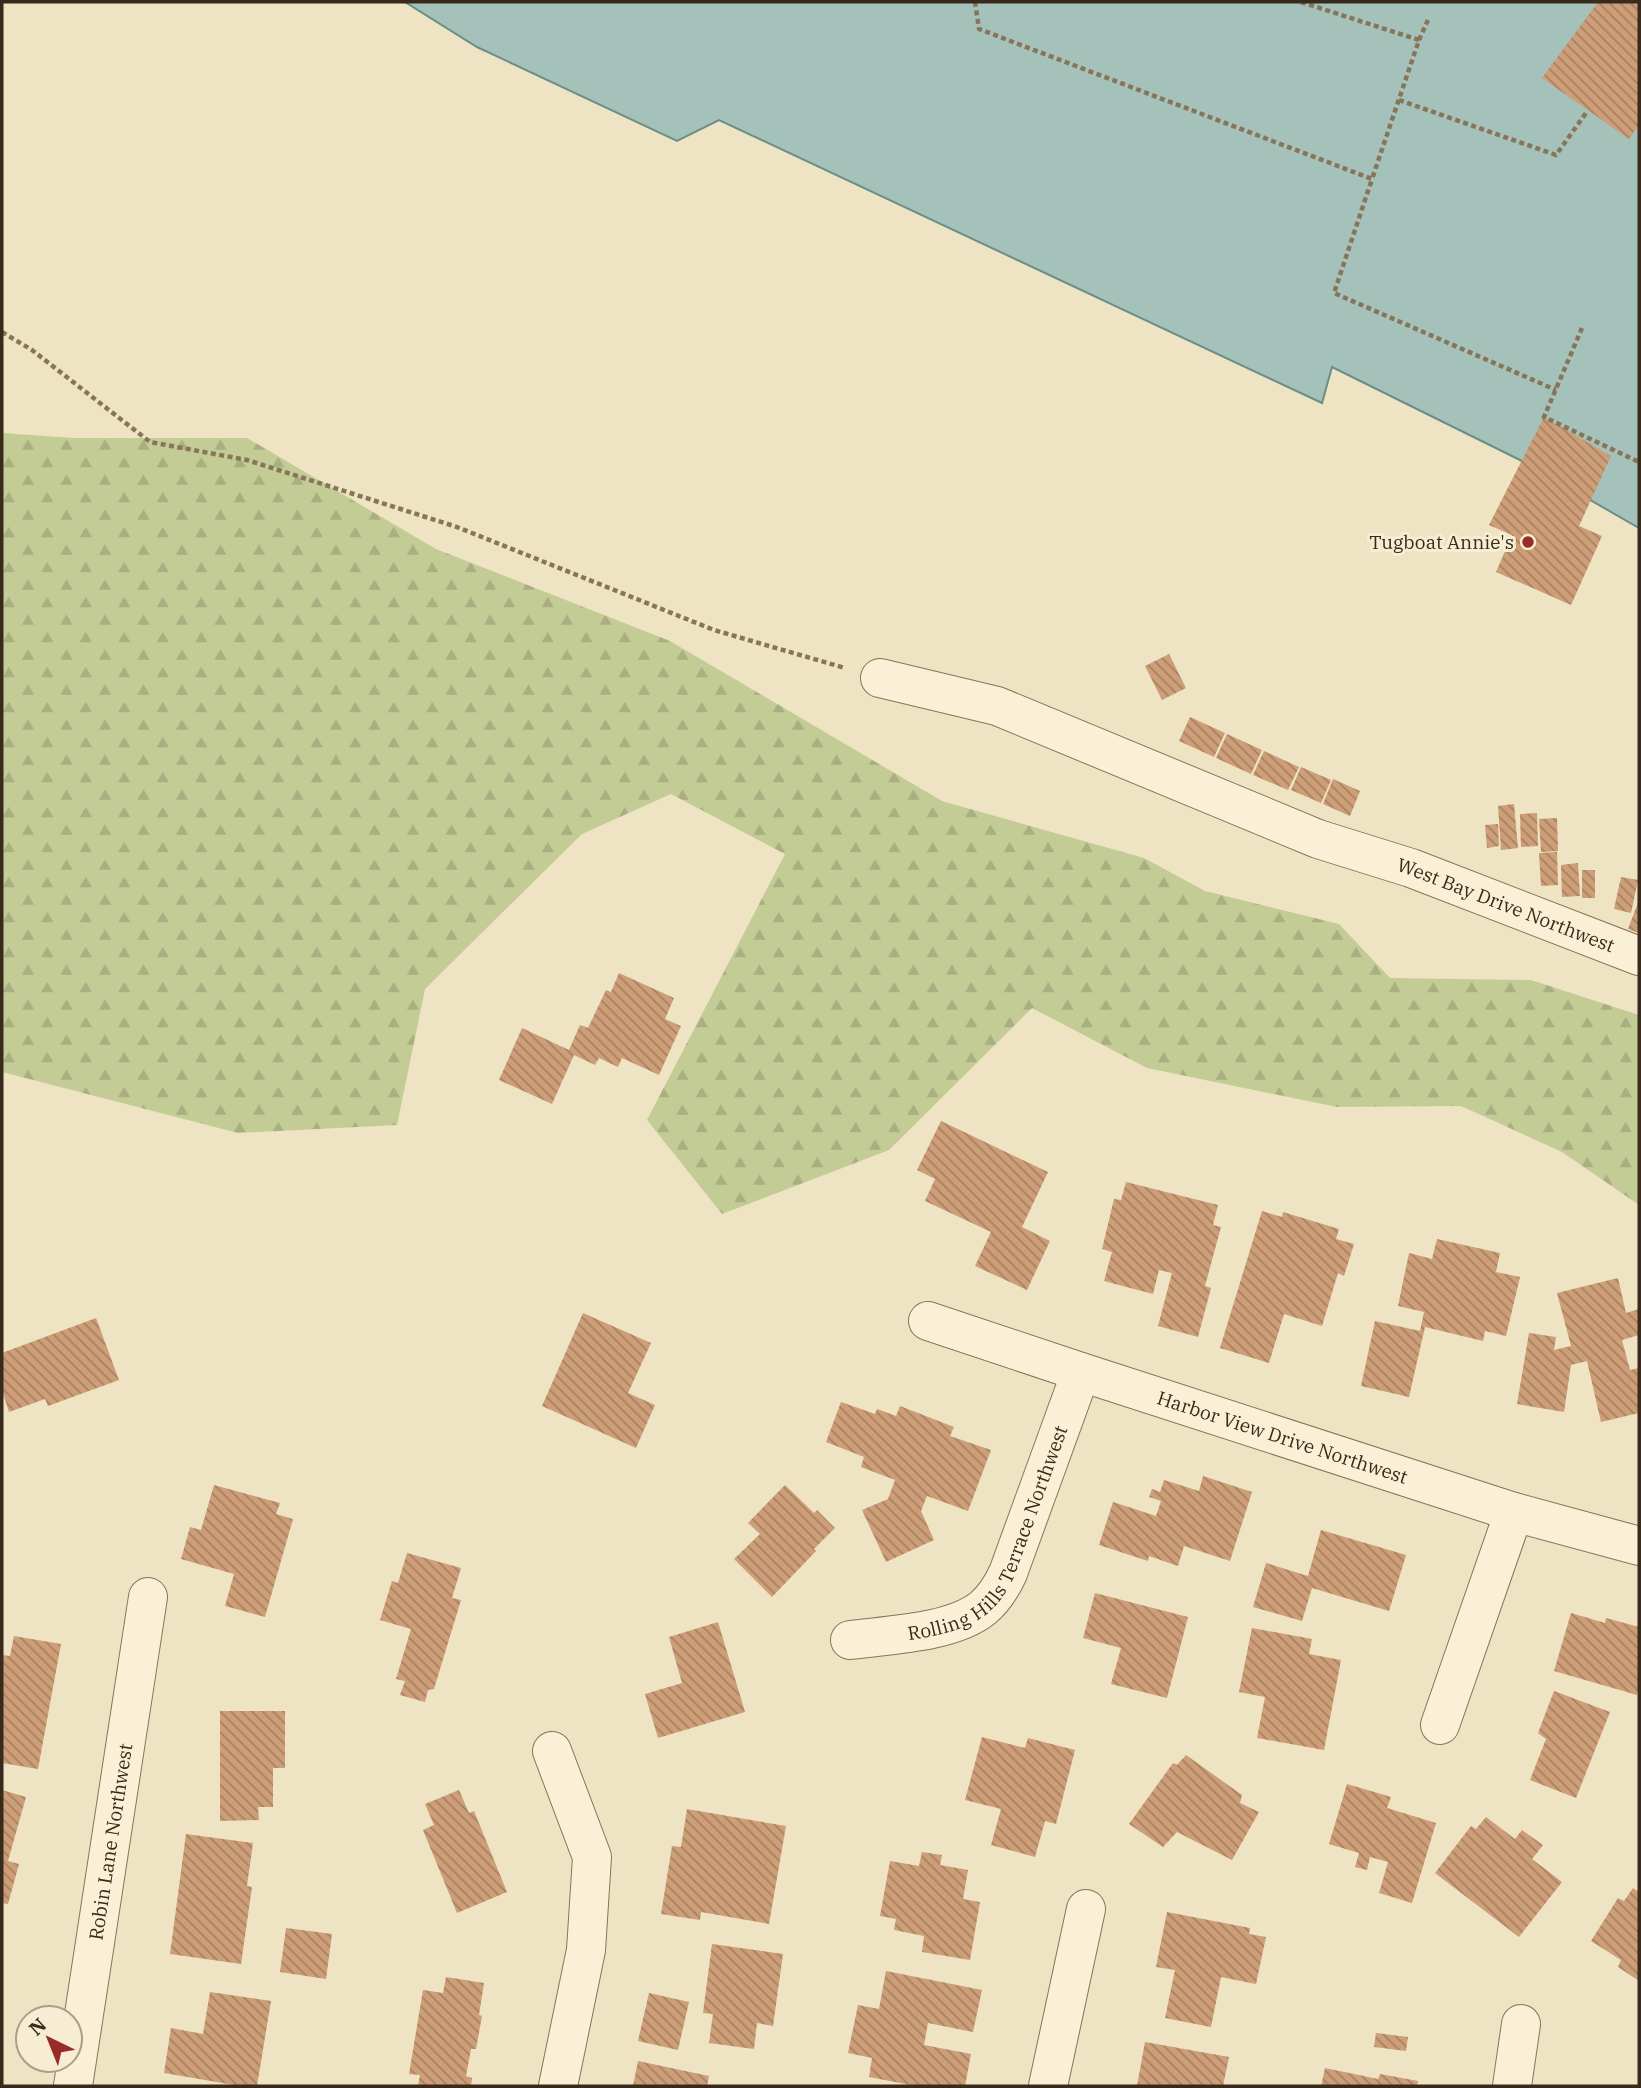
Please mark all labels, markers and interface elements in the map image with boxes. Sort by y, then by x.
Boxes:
place label: Tugboat Annie's [1369,530,1514,554]
marker: Tugboat Annie's [1520,534,1536,550]
street label: West Bay Drive Northwest [1394,852,1618,958]
street label: Harbor View Drive Northwest [1154,1385,1411,1489]
street label: Rolling Hills Terrace Northwest [906,1422,1073,1645]
street label: Robin Lane Northwest [84,1742,137,1942]
north arrow [14,2004,84,2074]
text: N [24,2013,51,2040]

